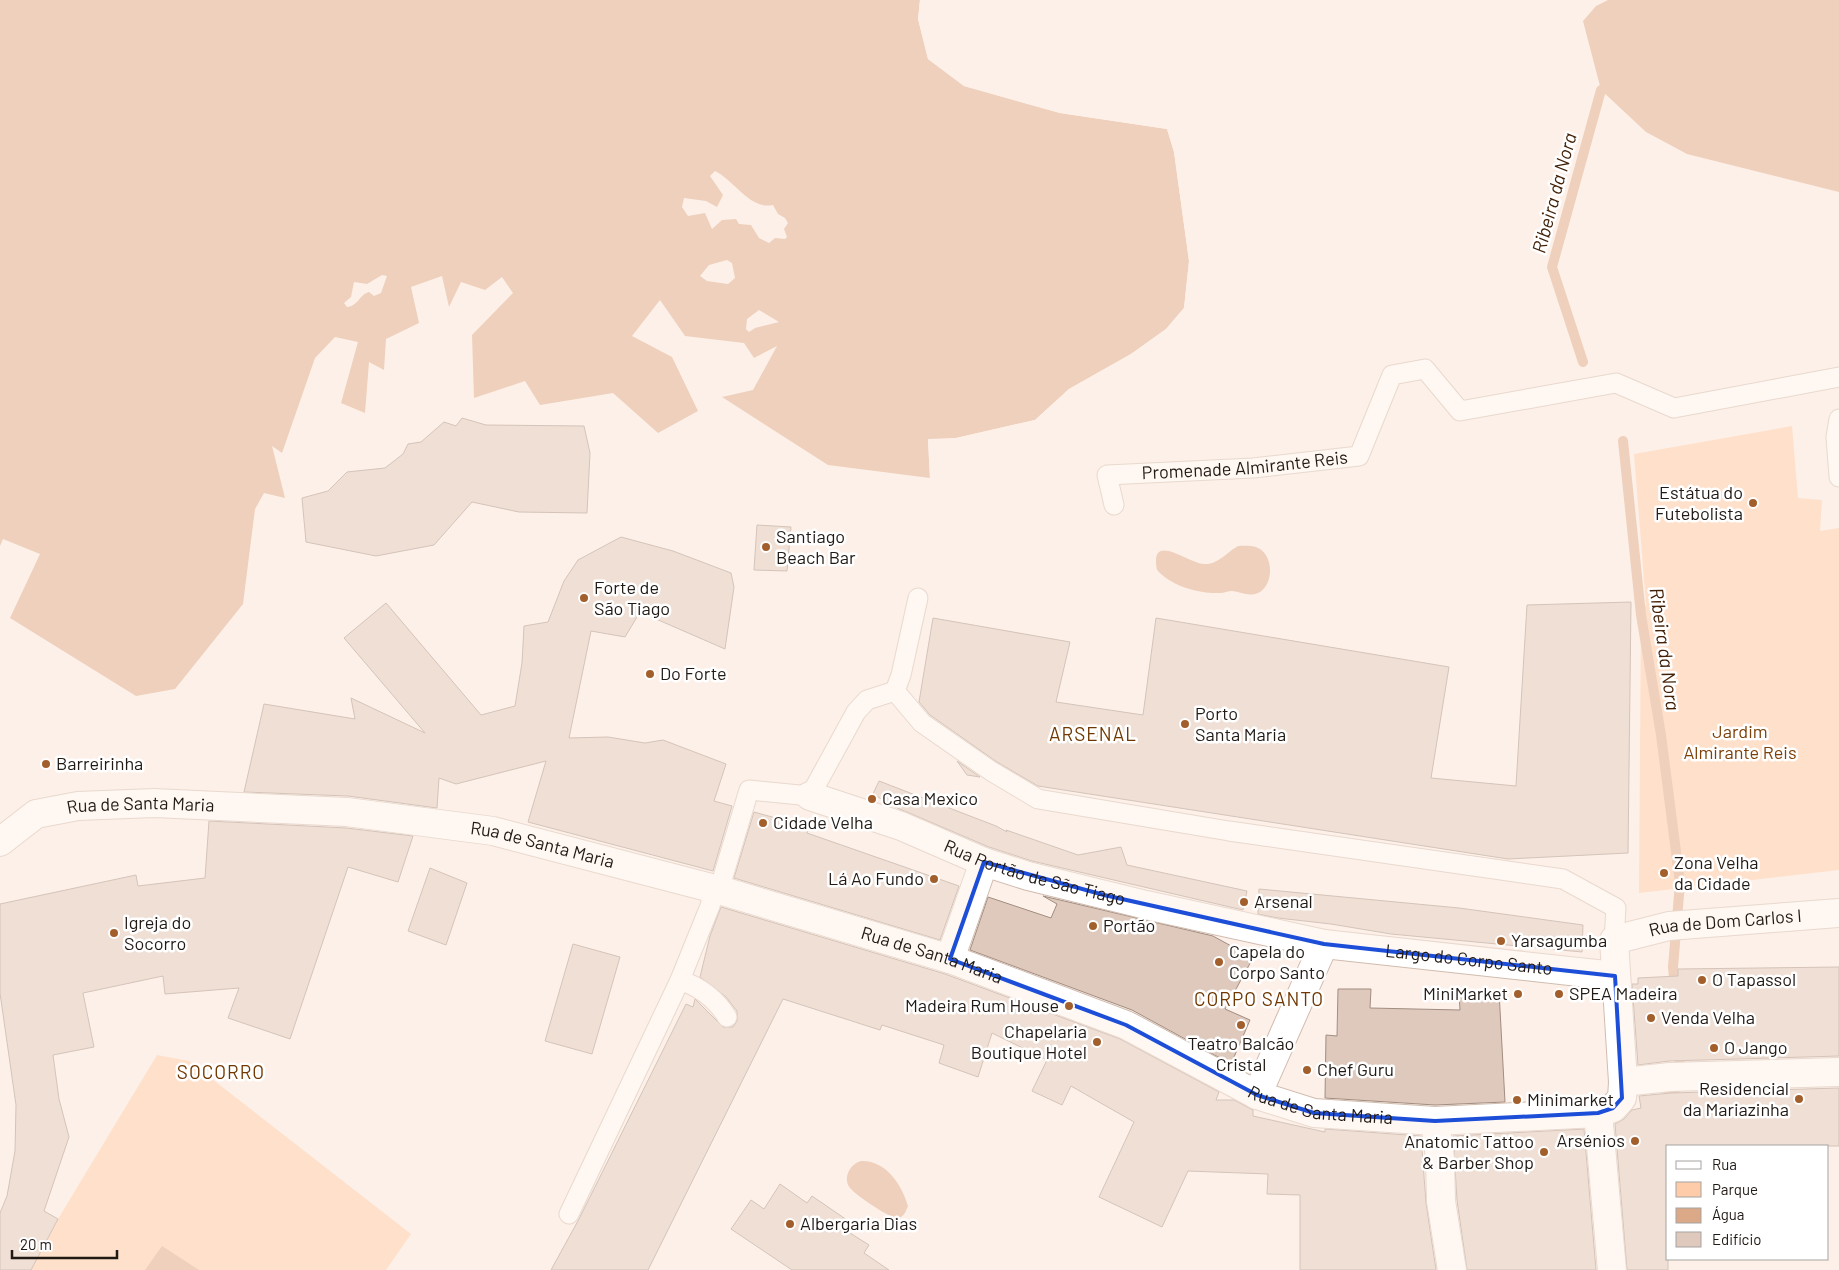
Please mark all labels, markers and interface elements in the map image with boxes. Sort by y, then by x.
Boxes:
water label: Ribeira da Nora [1526,130,1581,256]
street label: Promenade Almirante Reis [1141,445,1349,483]
place label: Estátua do Futebolista [1655,481,1743,524]
marker: Estátua do Futebolista [1747,497,1759,509]
place label: Santiago Beach Bar [776,525,856,568]
marker: Santiago Beach Bar [760,541,772,553]
place label: Forte de São Tiago [594,576,670,619]
water label: Ribeira da Nora [1646,586,1685,712]
marker: Forte de São Tiago [578,592,590,604]
place label: Do Forte [660,662,727,684]
marker: Do Forte [644,668,656,680]
place label: Porto Santa Maria [1195,702,1286,745]
marker: Porto Santa Maria [1179,718,1191,730]
park label: Jardim Almirante Reis [1683,720,1797,763]
district label: ARSENAL [1049,722,1137,745]
place label: Barreirinha [56,752,143,774]
marker: Barreirinha [40,758,52,770]
place label: Casa Mexico [882,787,978,809]
street label: Rua de Santa Maria [65,791,215,818]
marker: Casa Mexico [866,793,878,805]
place label: Cidade Velha [773,811,873,833]
street label: Rua de Santa Maria [469,816,617,872]
marker: Cidade Velha [757,817,769,829]
street label: Rua Portão de São Tiago [941,834,1128,910]
place label: Zona Velha da Cidade [1674,851,1759,894]
place label: Lá Ao Fundo [828,867,924,889]
marker: Zona Velha da Cidade [1658,867,1670,879]
marker: Lá Ao Fundo [928,873,940,885]
place label: Arsenal [1254,890,1313,912]
marker: Arsenal [1238,896,1250,908]
street label: Rua de Dom Carlos I [1646,904,1803,941]
place label: Igreja do Socorro [124,911,191,954]
place label: Portão [1103,914,1155,936]
marker: Portão [1087,920,1099,932]
street label: Rua de Santa Maria [859,921,1006,988]
marker: Igreja do Socorro [108,927,120,939]
place label: Yarsagumba [1511,929,1607,951]
marker: Yarsagumba [1495,935,1507,947]
street label: Largo do Corpo Santo [1384,939,1554,979]
place label: Capela do Corpo Santo [1229,940,1325,983]
marker: Capela do Corpo Santo [1213,956,1225,968]
place label: O Tapassol [1712,968,1796,990]
marker: O Tapassol [1696,974,1708,986]
place label: MiniMarket [1423,982,1508,1004]
place label: SPEA Madeira [1569,982,1677,1004]
district label: CORPO SANTO [1194,987,1324,1010]
marker: MiniMarket [1512,988,1524,1000]
marker: SPEA Madeira [1553,988,1565,1000]
place label: Madeira Rum House [905,994,1059,1016]
marker: Madeira Rum House [1063,1000,1075,1012]
place label: Venda Velha [1661,1006,1755,1028]
marker: Venda Velha [1645,1012,1657,1024]
marker: Teatro Balcão Cristal [1235,1019,1247,1031]
place label: Chapelaria Boutique Hotel [971,1020,1087,1063]
place label: Teatro Balcão Cristal [1188,1032,1294,1075]
marker: Chapelaria Boutique Hotel [1091,1036,1103,1048]
place label: O Jango [1724,1036,1788,1058]
marker: O Jango [1708,1042,1720,1054]
place label: Chef Guru [1317,1058,1394,1080]
district label: SOCORRO [177,1060,265,1083]
marker: Chef Guru [1301,1064,1313,1076]
place label: Residencial da Mariazinha [1683,1077,1789,1120]
street label: Rua de Santa Maria [1244,1080,1394,1128]
place label: Minimarket [1527,1088,1614,1110]
marker: Residencial da Mariazinha [1793,1093,1805,1105]
marker: Minimarket [1511,1094,1523,1106]
place label: Arsénios [1557,1129,1625,1151]
place label: Anatomic Tattoo & Barber Shop [1404,1130,1534,1173]
marker: Arsénios [1629,1135,1641,1147]
legend [1666,1145,1829,1260]
marker: Anatomic Tattoo & Barber Shop [1538,1146,1550,1158]
text: Rua [1712,1155,1737,1173]
text: Parque [1712,1180,1758,1198]
text: Água [1712,1205,1745,1223]
place label: Albergaria Dias [800,1212,917,1234]
marker: Albergaria Dias [784,1218,796,1230]
scale bar [12,1228,118,1260]
text: Edifício [1712,1230,1761,1248]
text: 20 m [20,1235,52,1253]

